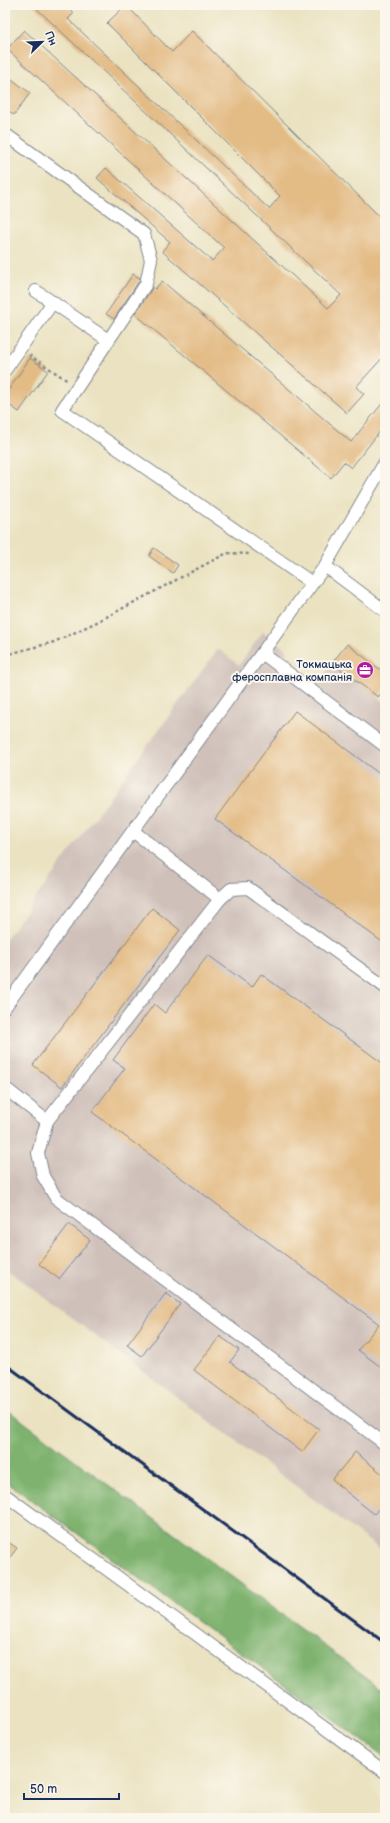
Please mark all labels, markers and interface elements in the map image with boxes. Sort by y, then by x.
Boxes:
north arrow [22,22,62,62]
text: Пн [42,29,60,48]
place label: Токмацька феросплавна компанія [232,658,352,684]
office icon: Токмацька феросплавна компанія [355,660,375,680]
scale bar [24,1775,119,1801]
text: 50 m [30,1782,57,1797]

